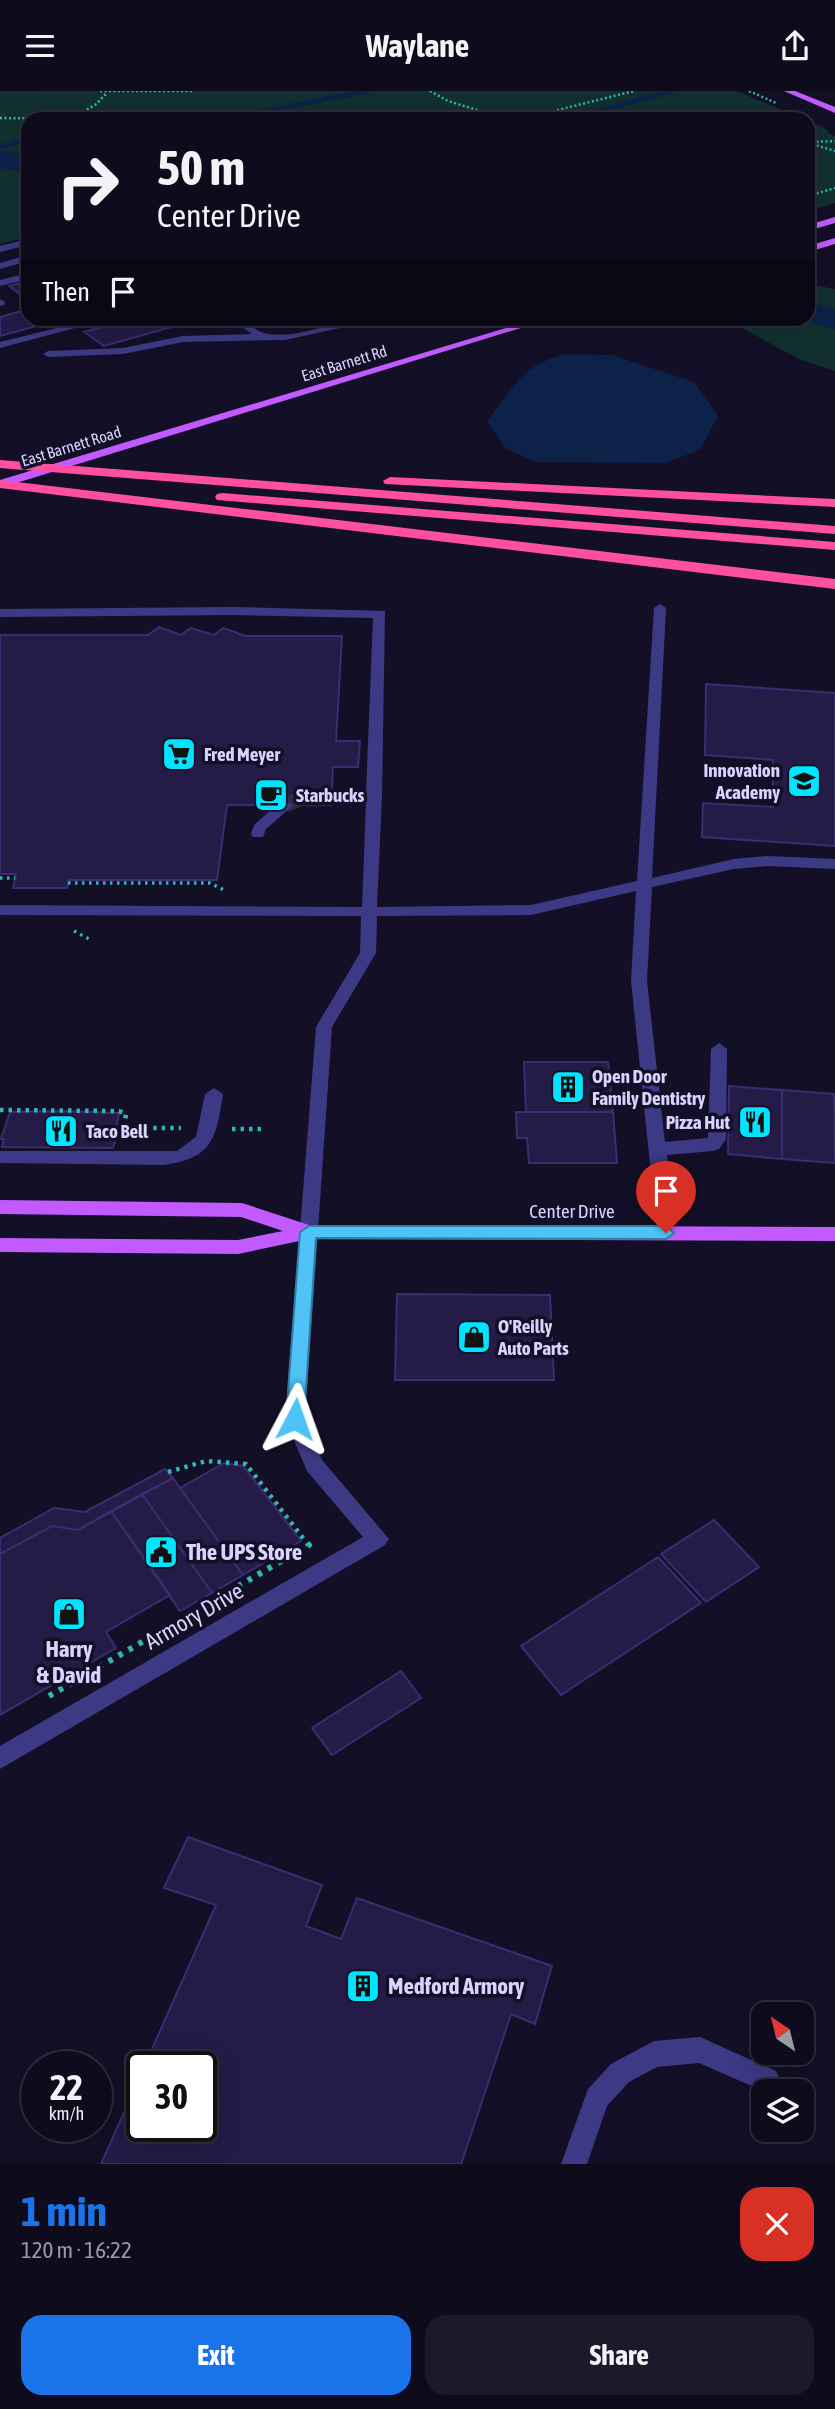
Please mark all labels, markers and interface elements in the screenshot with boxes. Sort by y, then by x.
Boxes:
icon: menu [21,27,59,65]
text: Waylane [366,27,469,64]
icon: share [776,27,814,65]
text: 50 m [157,139,245,195]
icon: right [42,140,133,231]
text: Center Drive [157,197,301,234]
icon: arrive [104,273,142,311]
text: Then [42,277,90,307]
street label: East Barnett Rd [299,341,389,385]
street label: East Barnett Road [19,422,123,470]
supermarket icon: Fred Meyer [160,735,198,773]
place label: Fred Meyer [204,743,280,765]
place label: Innovation Academy [704,759,780,803]
school or university icon: Innovation Academy [785,762,823,800]
cafe icon: Starbucks [252,776,290,814]
place label: Starbucks [296,784,364,806]
place label: Open Door Family Dentistry [592,1065,706,1109]
building icon: Open Door Family Dentistry [549,1068,587,1106]
restaurant icon: Pizza Hut [736,1103,774,1141]
place label: Pizza Hut [666,1111,731,1133]
restaurant icon: Taco Bell [42,1112,80,1150]
place label: Taco Bell [86,1120,149,1142]
pin [636,1161,696,1233]
icon: arrive [647,1172,685,1210]
street label: Center Drive [529,1200,615,1222]
place label: O'Reilly Auto Parts [497,1315,569,1359]
shop icon: O'Reilly Auto Parts [455,1318,493,1356]
position arrow [258,1382,332,1456]
public building icon: The UPS Store [142,1533,180,1571]
place label: The UPS Store [186,1539,302,1565]
street label: Armory Drive [140,1577,248,1655]
shop icon: Harry & David [50,1595,88,1633]
place label: Harry & David [37,1636,101,1688]
building icon: Medford Armory [344,1967,382,2005]
place label: Medford Armory [388,1973,525,1999]
north arrow [751,2002,814,2065]
map controls [751,2002,814,2142]
speed limit sign: 30 [126,2051,217,2142]
text: 22 [50,2067,83,2107]
button: layers [751,2079,814,2142]
text: km/h [49,2103,84,2124]
text: 1 min [21,2187,107,2235]
button: close [740,2187,814,2261]
text: 120 m · 16:22 [21,2237,132,2263]
button: Exit [21,2315,411,2395]
button: Share [425,2315,814,2395]

